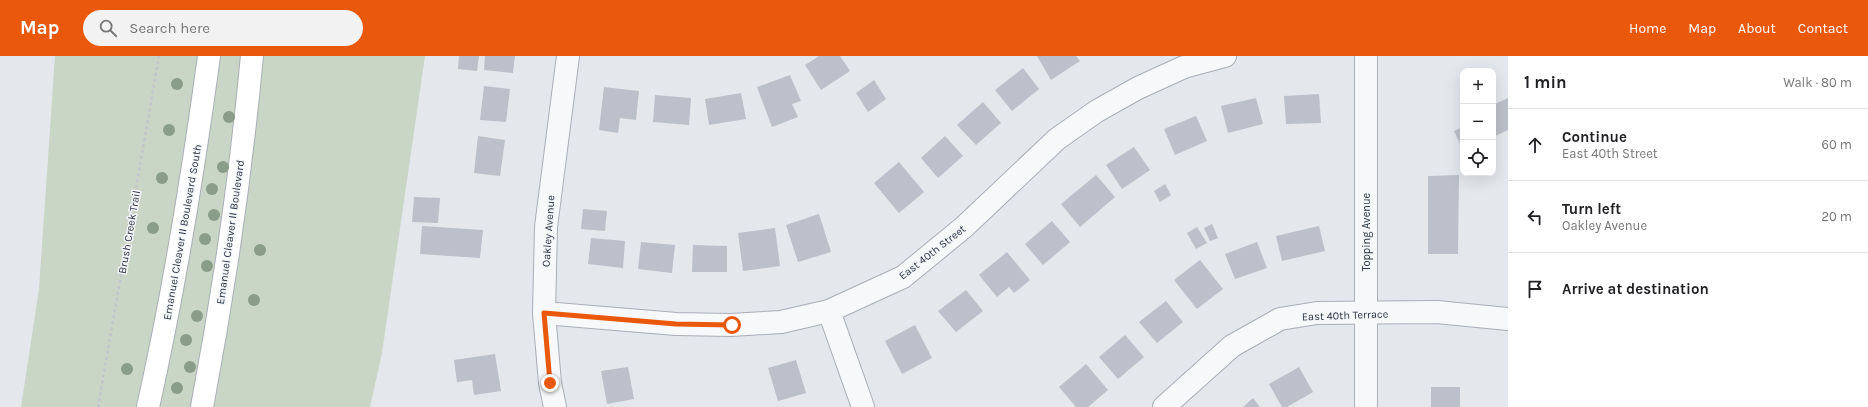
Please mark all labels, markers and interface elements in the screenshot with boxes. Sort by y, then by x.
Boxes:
search box [83,10,363,46]
text: Map [20,17,59,39]
icon: search [97,17,119,39]
text: Search here [129,19,210,37]
text: Home [1629,20,1666,37]
text: Map [1688,20,1716,37]
text: About [1738,20,1776,37]
text: Contact [1798,20,1848,37]
map controls [1460,68,1496,176]
button: + [1460,68,1496,104]
text: 1 min [1524,72,1567,92]
text: Walk · 80 m [1783,75,1852,90]
button: − [1460,104,1496,140]
text: Continue [1562,128,1627,146]
icon: ahead [1524,134,1546,156]
text: 60 m [1822,137,1852,152]
button: locate [1460,140,1496,176]
street label: Emanuel Cleaver II Boulevard South [161,143,204,321]
text: East 40th Street [1562,146,1658,161]
street label: Emanuel Cleaver II Boulevard [214,159,247,305]
street label: Brush Creek Trail [116,189,143,275]
street label: Topping Avenue [1360,192,1373,271]
street label: Oakley Avenue [540,194,558,267]
text: Turn left [1562,200,1621,218]
icon: left [1524,206,1546,228]
text: 20 m [1822,209,1852,224]
text: Oakley Avenue [1562,218,1647,233]
street label: East 40th Street [896,222,968,282]
icon: arrive [1524,278,1546,300]
text: Arrive at destination [1562,280,1709,298]
street label: East 40th Terrace [1302,307,1389,324]
route start [723,316,741,334]
route end [541,374,559,392]

